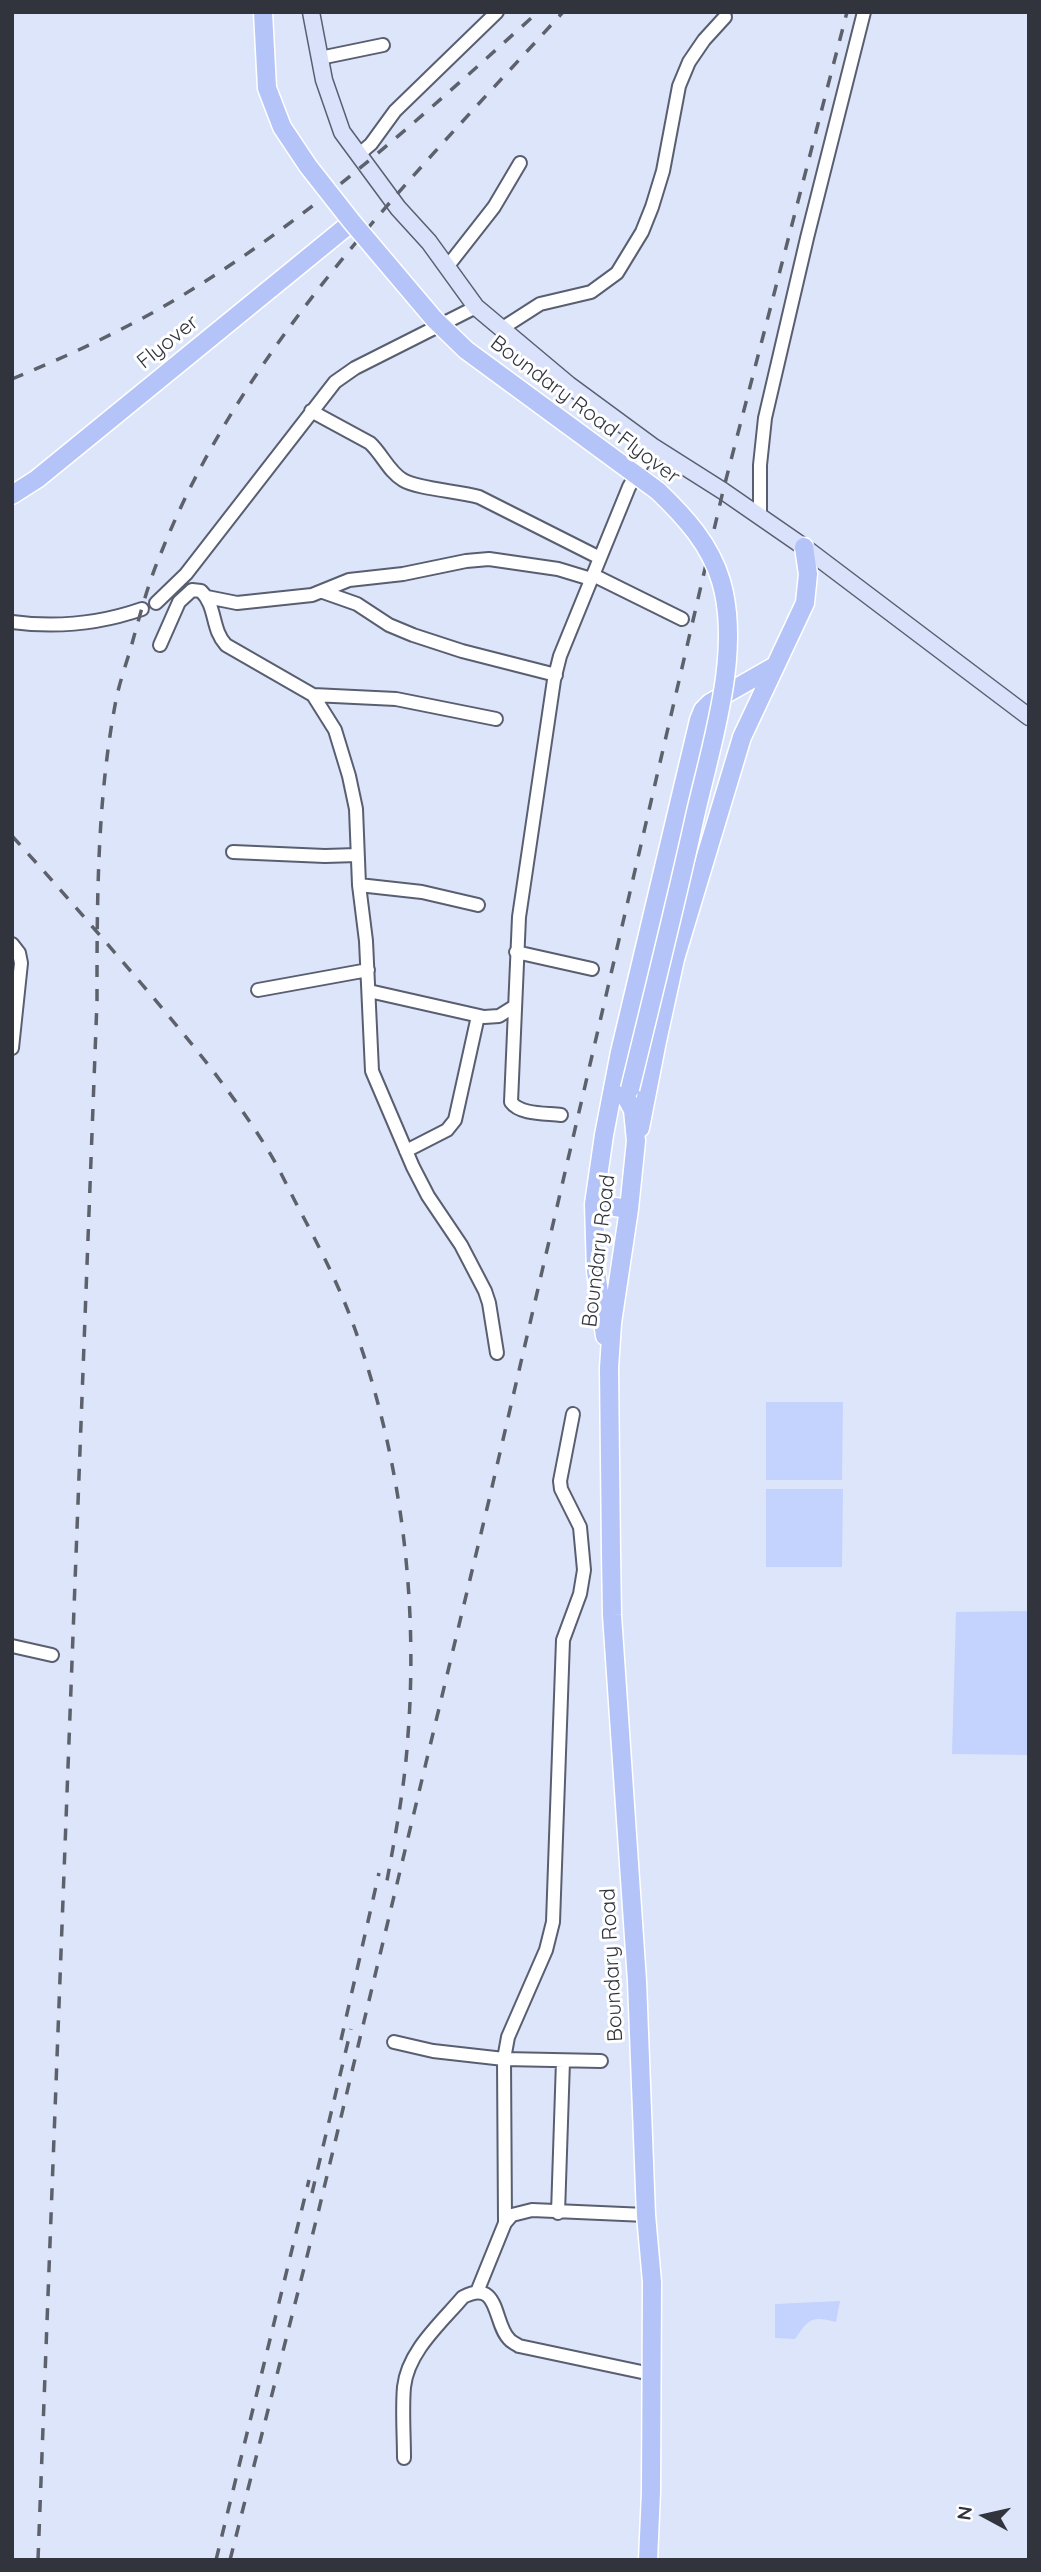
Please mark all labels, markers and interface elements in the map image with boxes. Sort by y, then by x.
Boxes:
street label: Flyover [132,310,204,374]
street label: Boundary Road Flyover [485,330,685,490]
street label: Boundary Road [577,1173,621,1329]
street label: Boundary Road [595,1888,629,2042]
north arrow [950,2481,1020,2551]
text: N [951,2504,977,2522]

